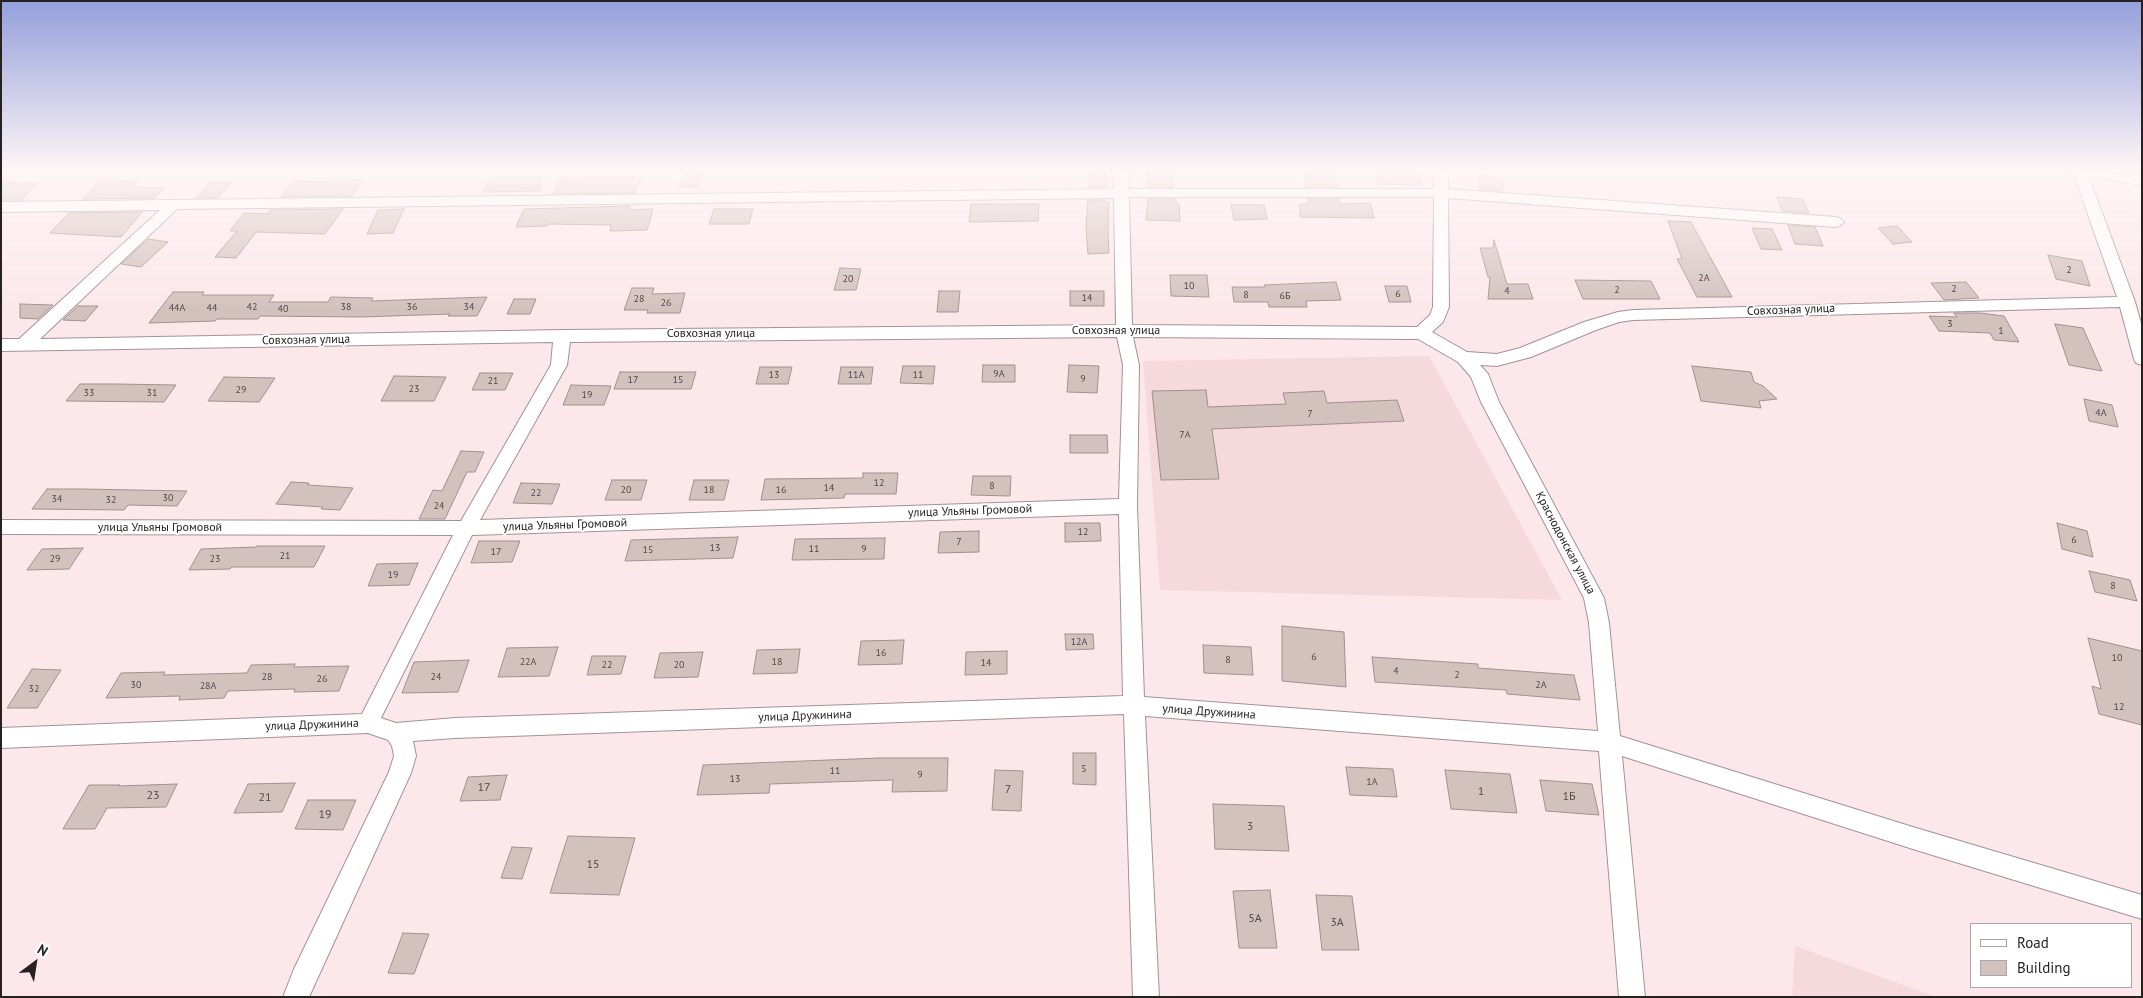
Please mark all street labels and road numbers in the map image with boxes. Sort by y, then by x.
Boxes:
street label: Совхозная улица [1747,301,1835,319]
street label: Совхозная улица [1072,324,1160,338]
street label: Совхозная улица [667,327,755,341]
street label: Совхозная улица [262,332,350,348]
street label: Краснодонская улица [1532,489,1598,597]
street label: улица Ульяны Громовой [908,502,1032,520]
street label: улица Ульяны Громовой [503,516,627,534]
street label: улица Ульяны Громовой [98,521,222,535]
street label: улица Дружинина [1162,702,1256,722]
street label: улица Дружинина [758,707,852,725]
street label: улица Дружинина [265,716,359,734]

